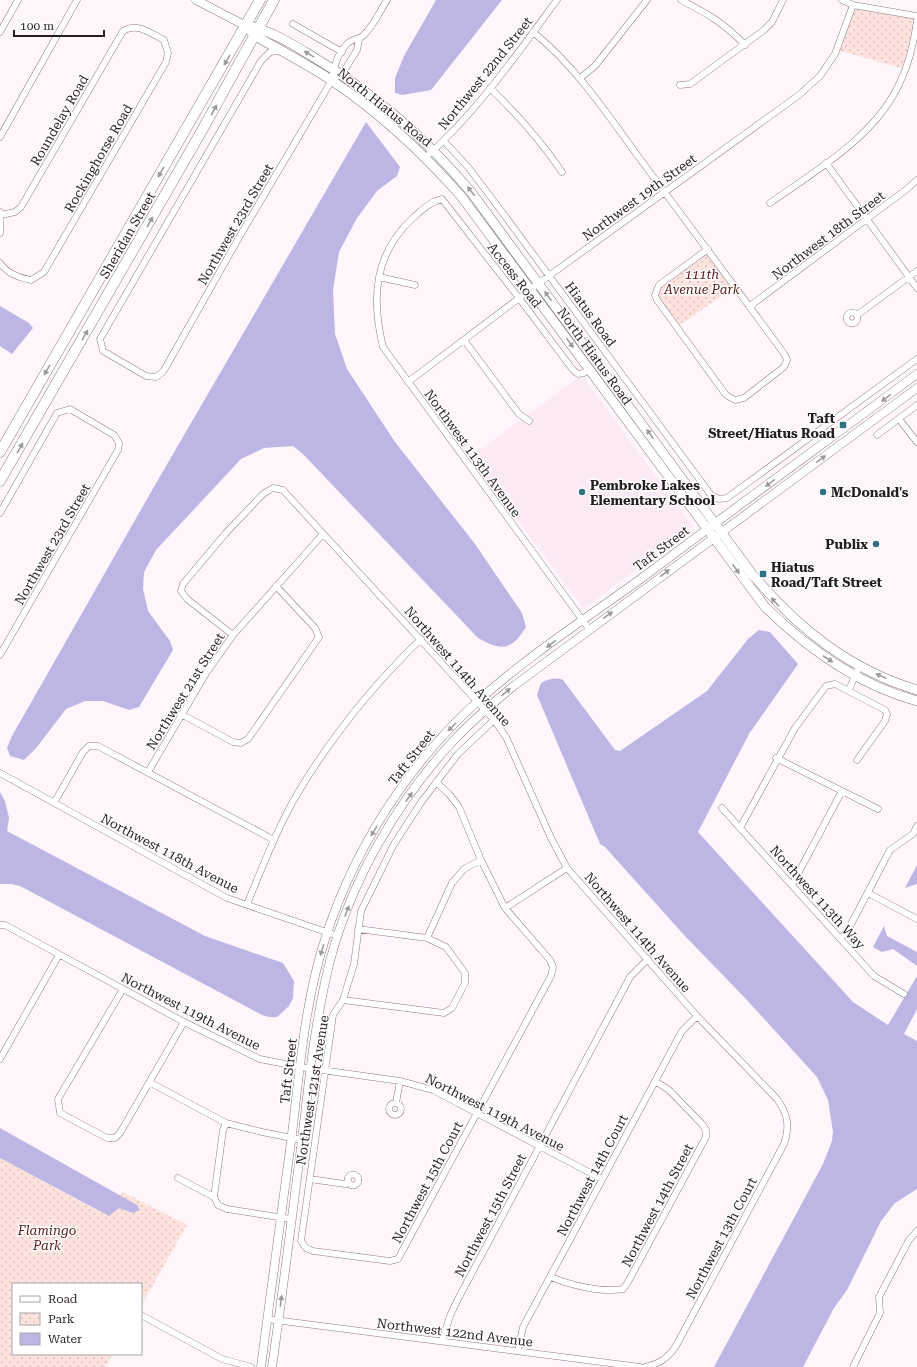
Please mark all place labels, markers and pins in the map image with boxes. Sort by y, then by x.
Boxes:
place label: Taft Street/Hiatus Road [708,411,836,441]
marker: Taft Street/Hiatus Road [838,420,848,430]
place label: Pembroke Lakes Elementary School [590,478,716,508]
place label: McDonald's [831,485,909,500]
marker: Pembroke Lakes Elementary School [577,487,587,497]
marker: McDonald's [818,487,828,497]
place label: Publix [825,537,868,552]
marker: Publix [871,539,881,549]
place label: Hiatus Road/Taft Street [771,560,883,590]
marker: Hiatus Road/Taft Street [758,569,768,579]

